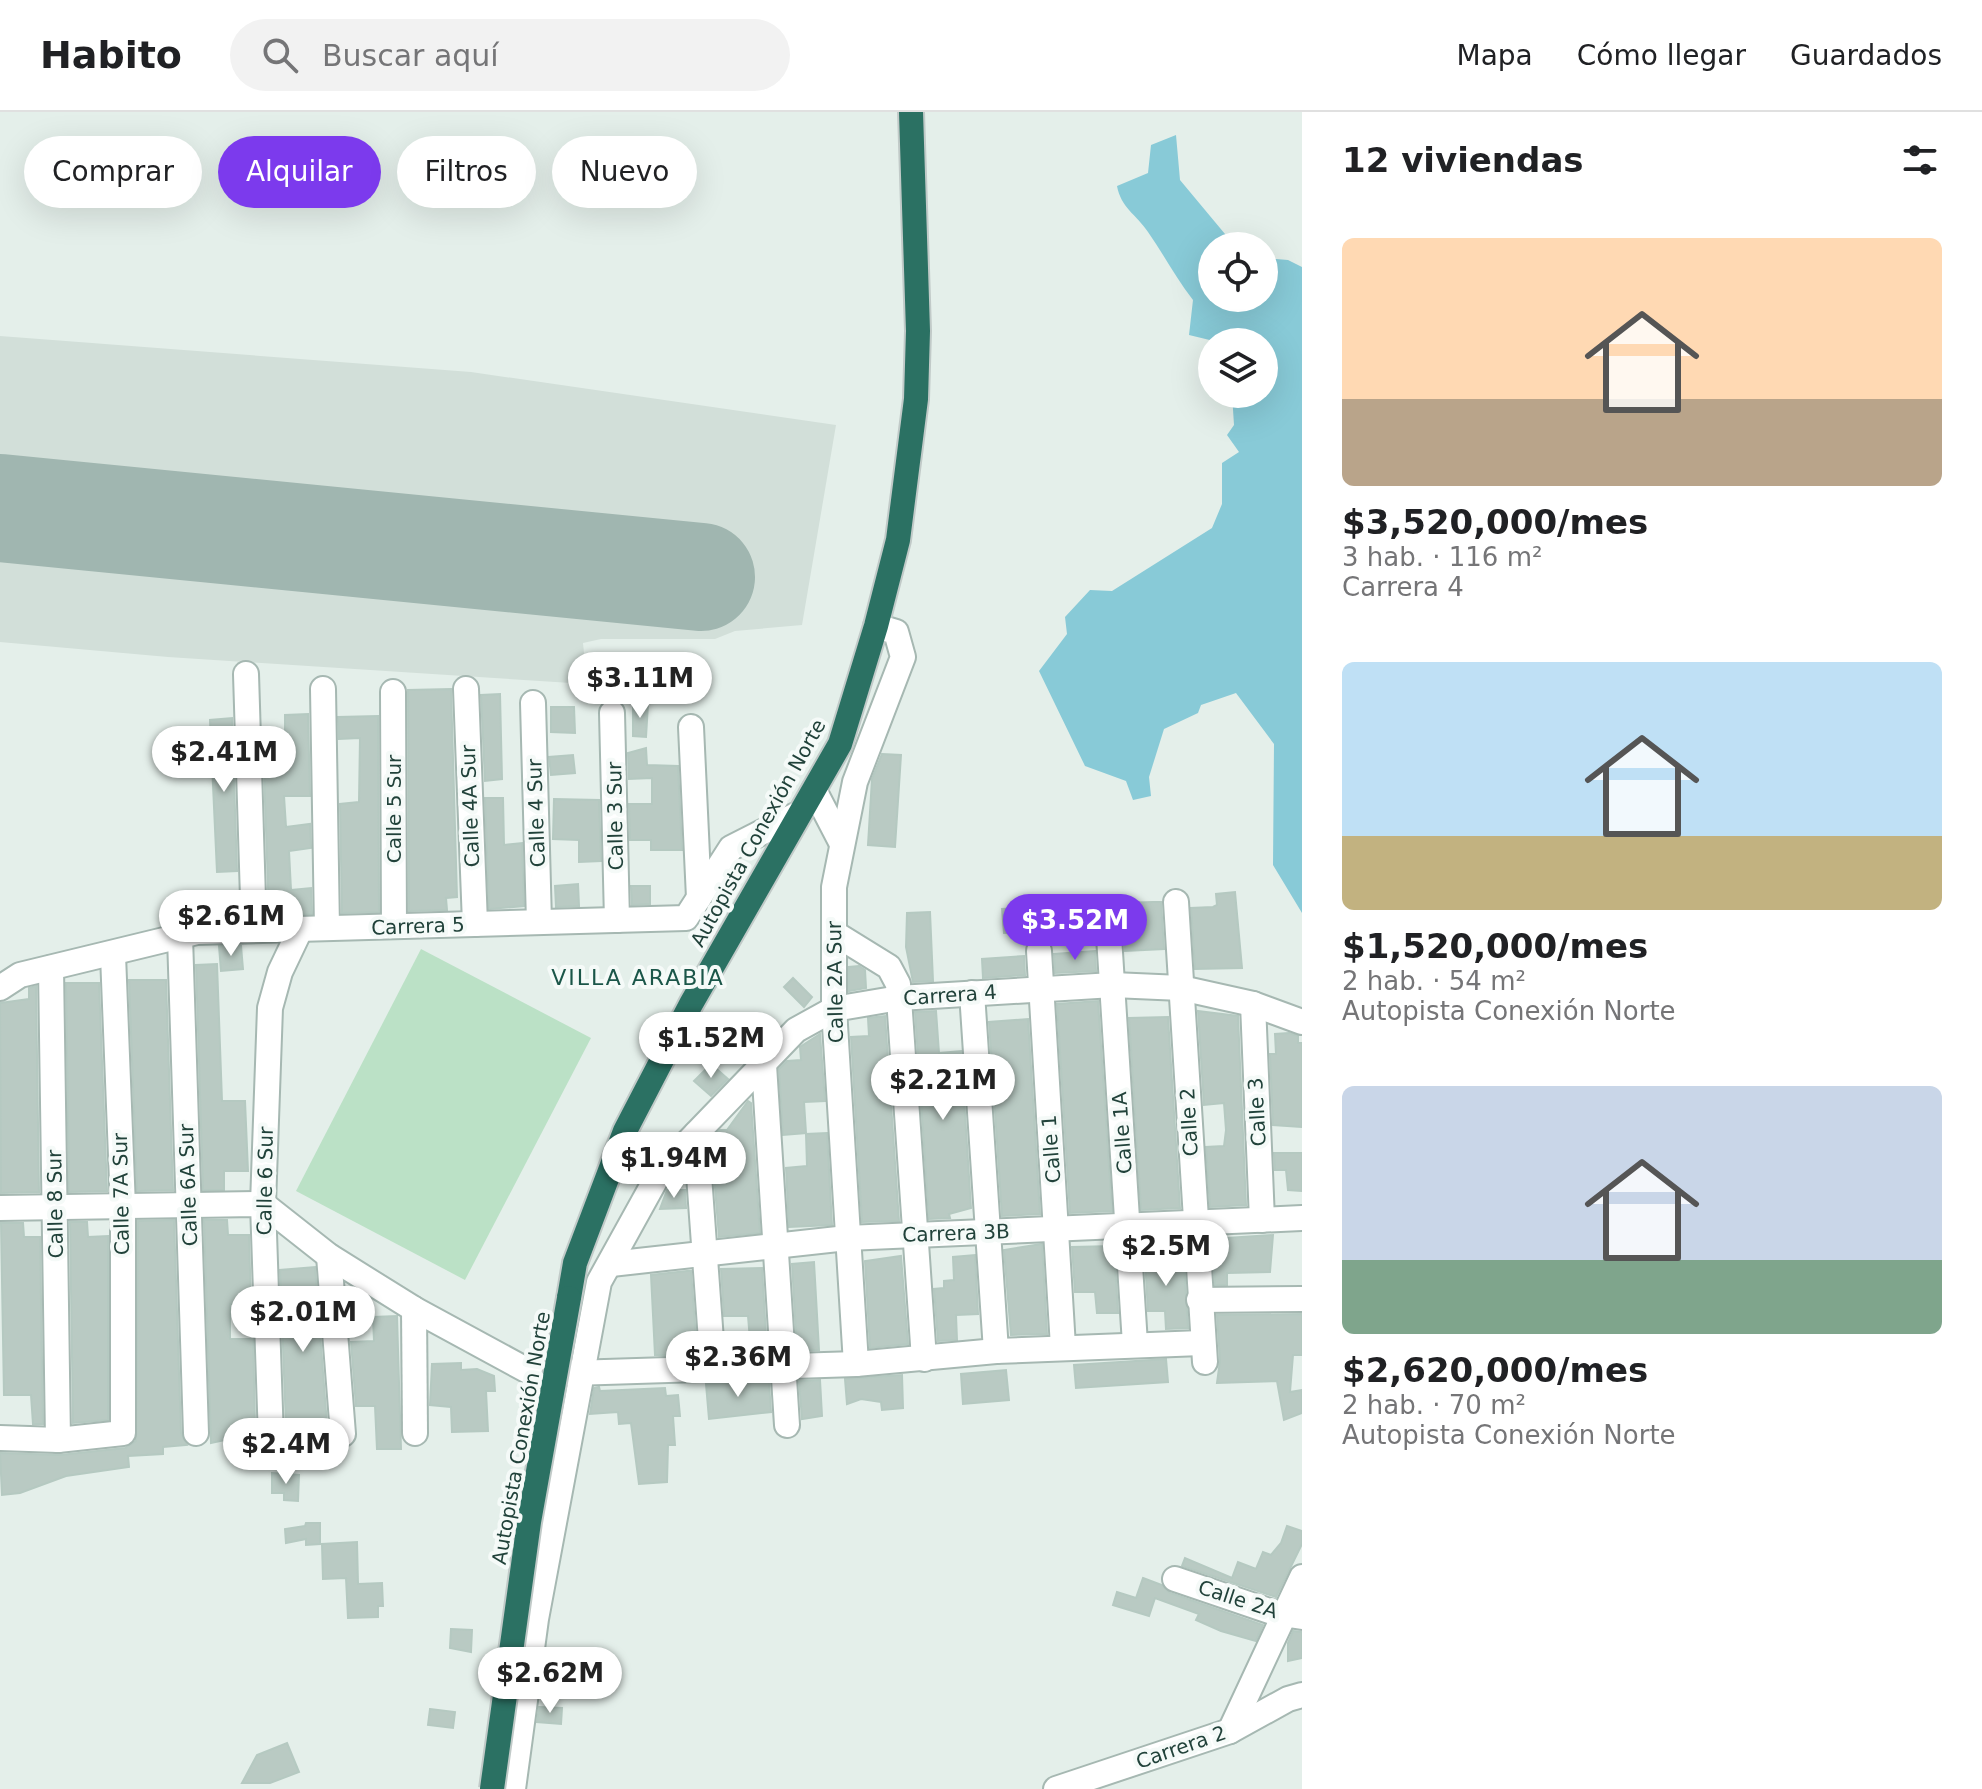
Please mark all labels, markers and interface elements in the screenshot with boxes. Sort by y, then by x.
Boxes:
search box [230,19,790,91]
text: Habito [40,33,182,77]
icon: search [258,33,302,77]
text: Buscar aquí [322,38,499,73]
text: Mapa [1456,39,1533,72]
text: Cómo llegar [1577,39,1746,72]
text: Guardados [1790,39,1942,72]
chip: Comprar [24,136,202,208]
chip: Alquilar [218,136,381,208]
chip: Filtros [397,136,536,208]
chip: Nuevo [552,136,697,208]
icon: filters [1898,138,1942,182]
text: 12 viviendas [1342,140,1584,180]
map controls [1198,232,1278,408]
button: locate [1198,232,1278,312]
icon: home [1570,290,1714,434]
button: layers [1198,328,1278,408]
text: $3,520,000/mes [1342,502,1648,542]
text: 3 hab. · 116 m² [1342,542,1542,572]
text: Carrera 4 [1342,572,1464,602]
pin: $3.11M [575,652,705,720]
text: $3.11M [586,663,694,693]
icon: home [1570,714,1714,858]
street label: Autopista Conexión Norte [685,715,831,951]
pin: $2.41M [159,726,289,794]
text: $2.41M [170,737,278,767]
street label: Calle 4A Sur [456,744,484,868]
street label: Calle 5 Sur [382,754,406,863]
street label: Calle 4 Sur [522,758,550,868]
street label: Calle 3 Sur [602,761,628,871]
pin: $2.61M [166,890,296,958]
pin: $3.52M [1010,894,1140,962]
text: $2.61M [177,901,285,931]
text: $3.52M [1021,905,1129,935]
street label: Carrera 5 [371,912,465,940]
street label: Calle 2A Sur [822,920,848,1043]
text: $1,520,000/mes [1342,926,1648,966]
district label: VILLA ARABIA [551,965,725,990]
text: 2 hab. · 54 m² [1342,966,1526,996]
street label: Carrera 4 [902,980,998,1010]
text: Autopista Conexión Norte [1342,996,1676,1026]
pin: $1.52M [646,1012,776,1080]
text: $1.52M [657,1023,765,1053]
pin: $2.21M [878,1054,1008,1122]
text: $2.21M [889,1065,997,1095]
street label: Calle 3 [1243,1077,1271,1147]
street label: Calle 2 [1175,1087,1203,1157]
street label: Calle 1A [1107,1091,1137,1175]
street label: Calle 1 [1037,1114,1065,1184]
street label: Calle 6A Sur [174,1123,202,1247]
street label: Calle 6 Sur [252,1126,278,1236]
street label: Calle 7A Sur [108,1132,134,1255]
pin: $1.94M [609,1132,739,1200]
icon: home [1570,1138,1714,1282]
text: $1.94M [620,1143,728,1173]
street label: Calle 8 Sur [42,1149,68,1259]
street label: Carrera 3B [902,1219,1010,1247]
pin: $2.5M [1110,1220,1222,1288]
text: $2.5M [1121,1231,1211,1261]
pin: $2.01M [238,1286,368,1354]
text: $2.01M [249,1297,357,1327]
street label: Autopista Conexión Norte [487,1310,555,1566]
pin: $2.36M [673,1331,803,1399]
text: $2.36M [684,1342,792,1372]
text: $2,620,000/mes [1342,1350,1648,1390]
text: 2 hab. · 70 m² [1342,1390,1526,1420]
pin: $2.4M [230,1418,342,1486]
text: Autopista Conexión Norte [1342,1420,1676,1450]
text: $2.4M [241,1429,331,1459]
street label: Calle 2A [1195,1575,1281,1623]
pin: $2.62M [485,1647,615,1715]
text: $2.62M [496,1658,604,1688]
street label: Carrera 2 [1133,1720,1229,1774]

